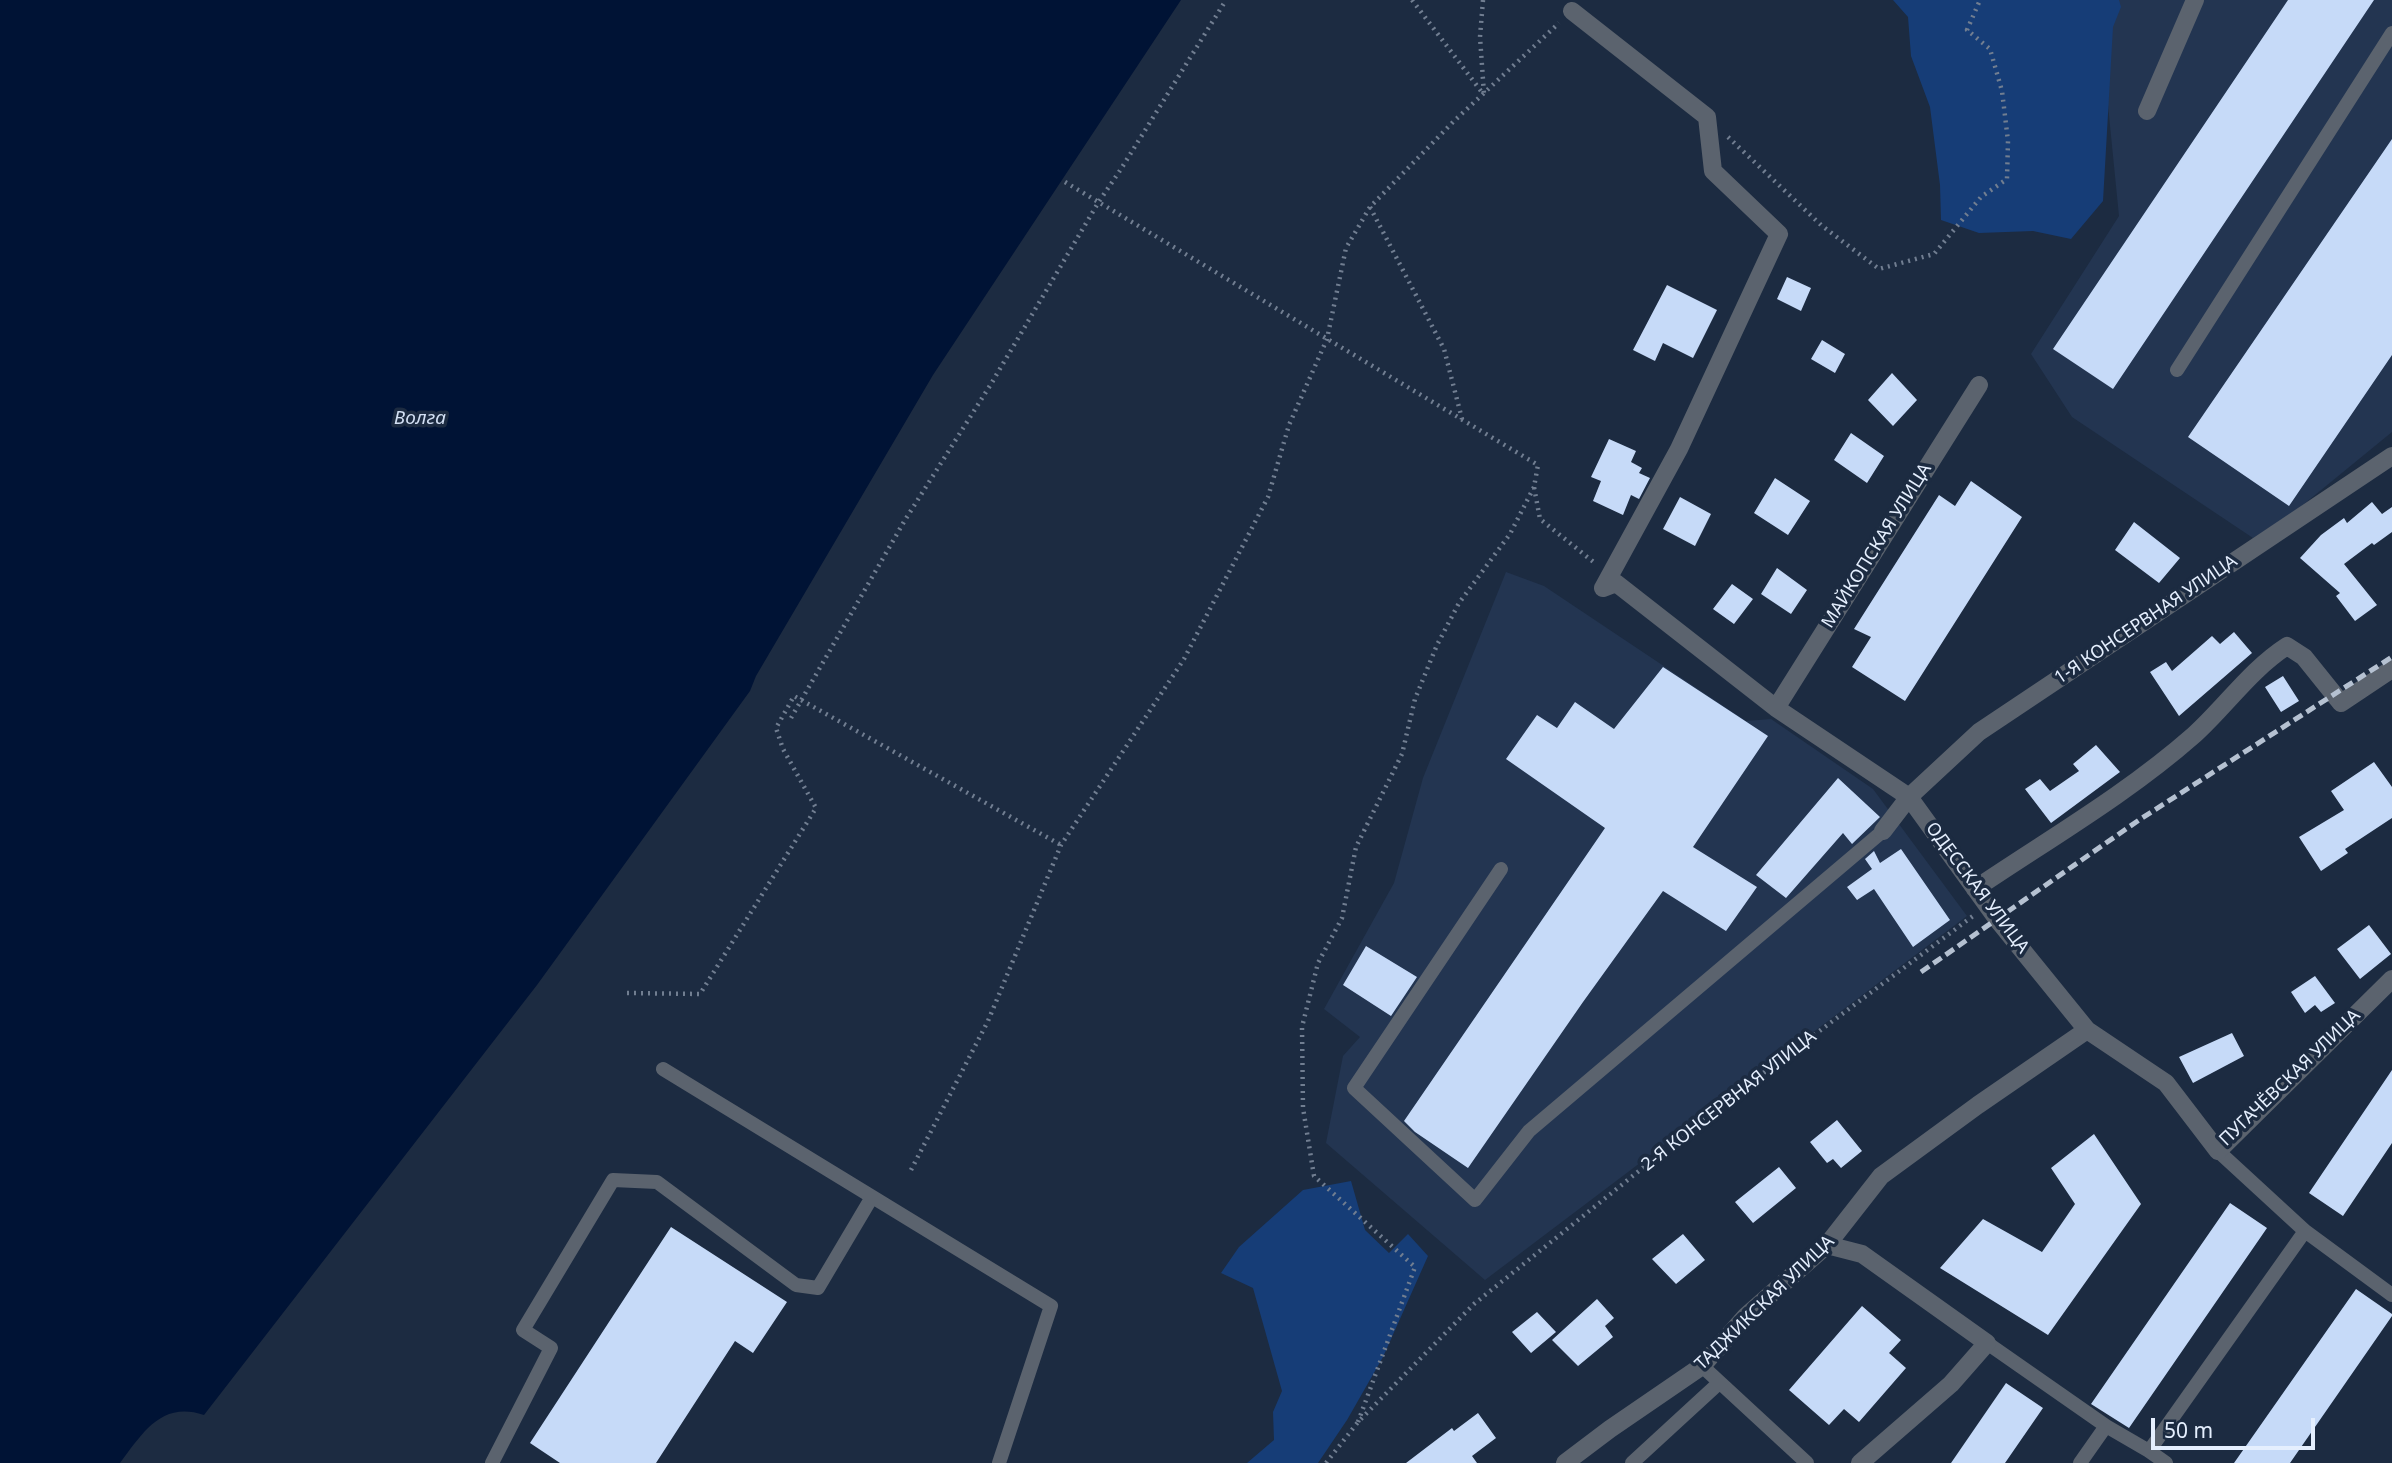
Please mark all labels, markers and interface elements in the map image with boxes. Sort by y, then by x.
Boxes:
water label: Волга [394,408,446,430]
street label: МАЙКОПСКАЯ УЛИЦА [1817,460,1937,632]
street label: 1-Я КОНСЕРВНАЯ УЛИЦА [2051,551,2241,689]
street label: ОДЕССКАЯ УЛИЦА [1921,818,2033,958]
street label: ПУГАЧЁВСКАЯ УЛИЦА [2215,1005,2365,1151]
street label: 2-Я КОНСЕРВНАЯ УЛИЦА [1637,1026,1821,1176]
street label: ТАДЖИКСКАЯ УЛИЦА [1691,1231,1839,1375]
scale bar [2154,1404,2318,1448]
text: 50 m [2164,1416,2213,1444]

